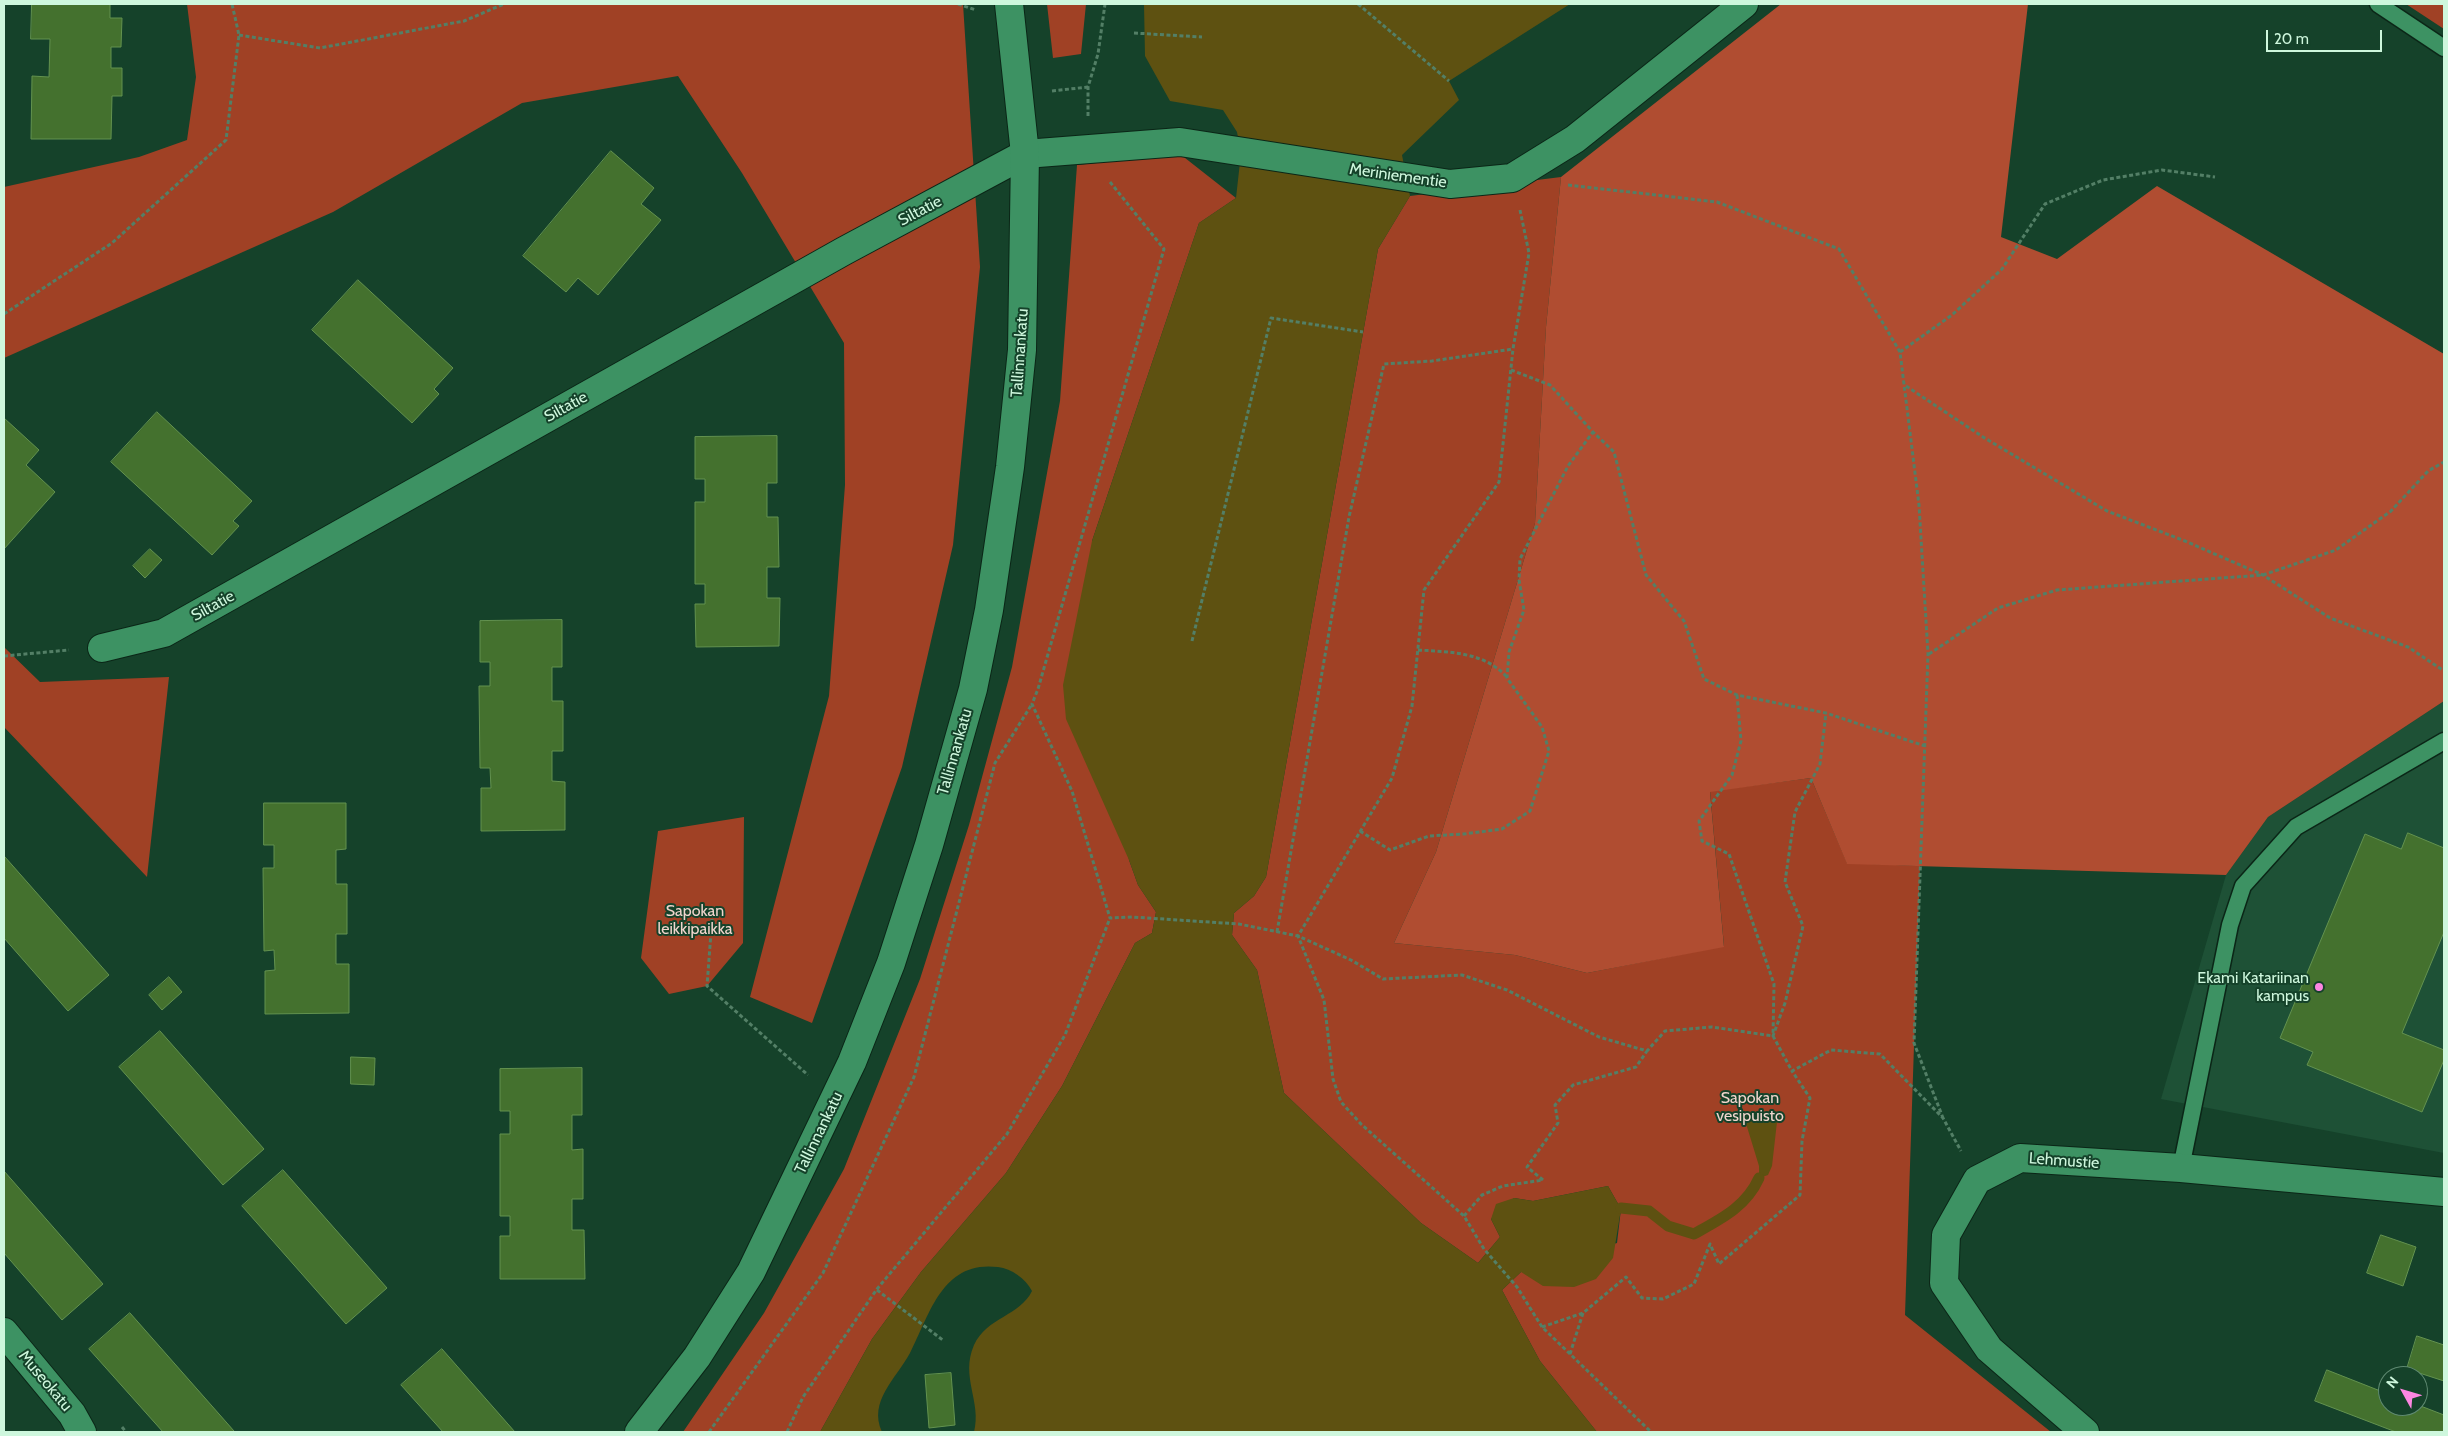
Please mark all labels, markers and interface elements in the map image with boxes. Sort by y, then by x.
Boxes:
scale bar [2268,20,2384,52]
text: 20 m [2274,30,2309,48]
street label: Meriniementie [1348,160,1448,192]
street label: Siltatie [895,192,945,230]
street label: Tallinnankatu [1007,308,1033,398]
street label: Siltatie [541,387,591,427]
street label: Siltatie [188,586,238,626]
street label: Tallinnankatu [933,707,977,797]
park label: Sapokan leikkipaikka [658,901,732,939]
place label: Ekami Katariinan kampus [2197,968,2309,1006]
marker: Ekami Katariinan kampus [2313,981,2325,993]
park label: Sapokan vesipuisto [1716,1088,1784,1126]
street label: Tallinnankatu [791,1089,847,1177]
street label: Lehmustie [2028,1149,2100,1173]
street label: Museokatu [14,1347,76,1415]
north arrow [2378,1366,2428,1416]
text: N [2382,1373,2402,1392]

